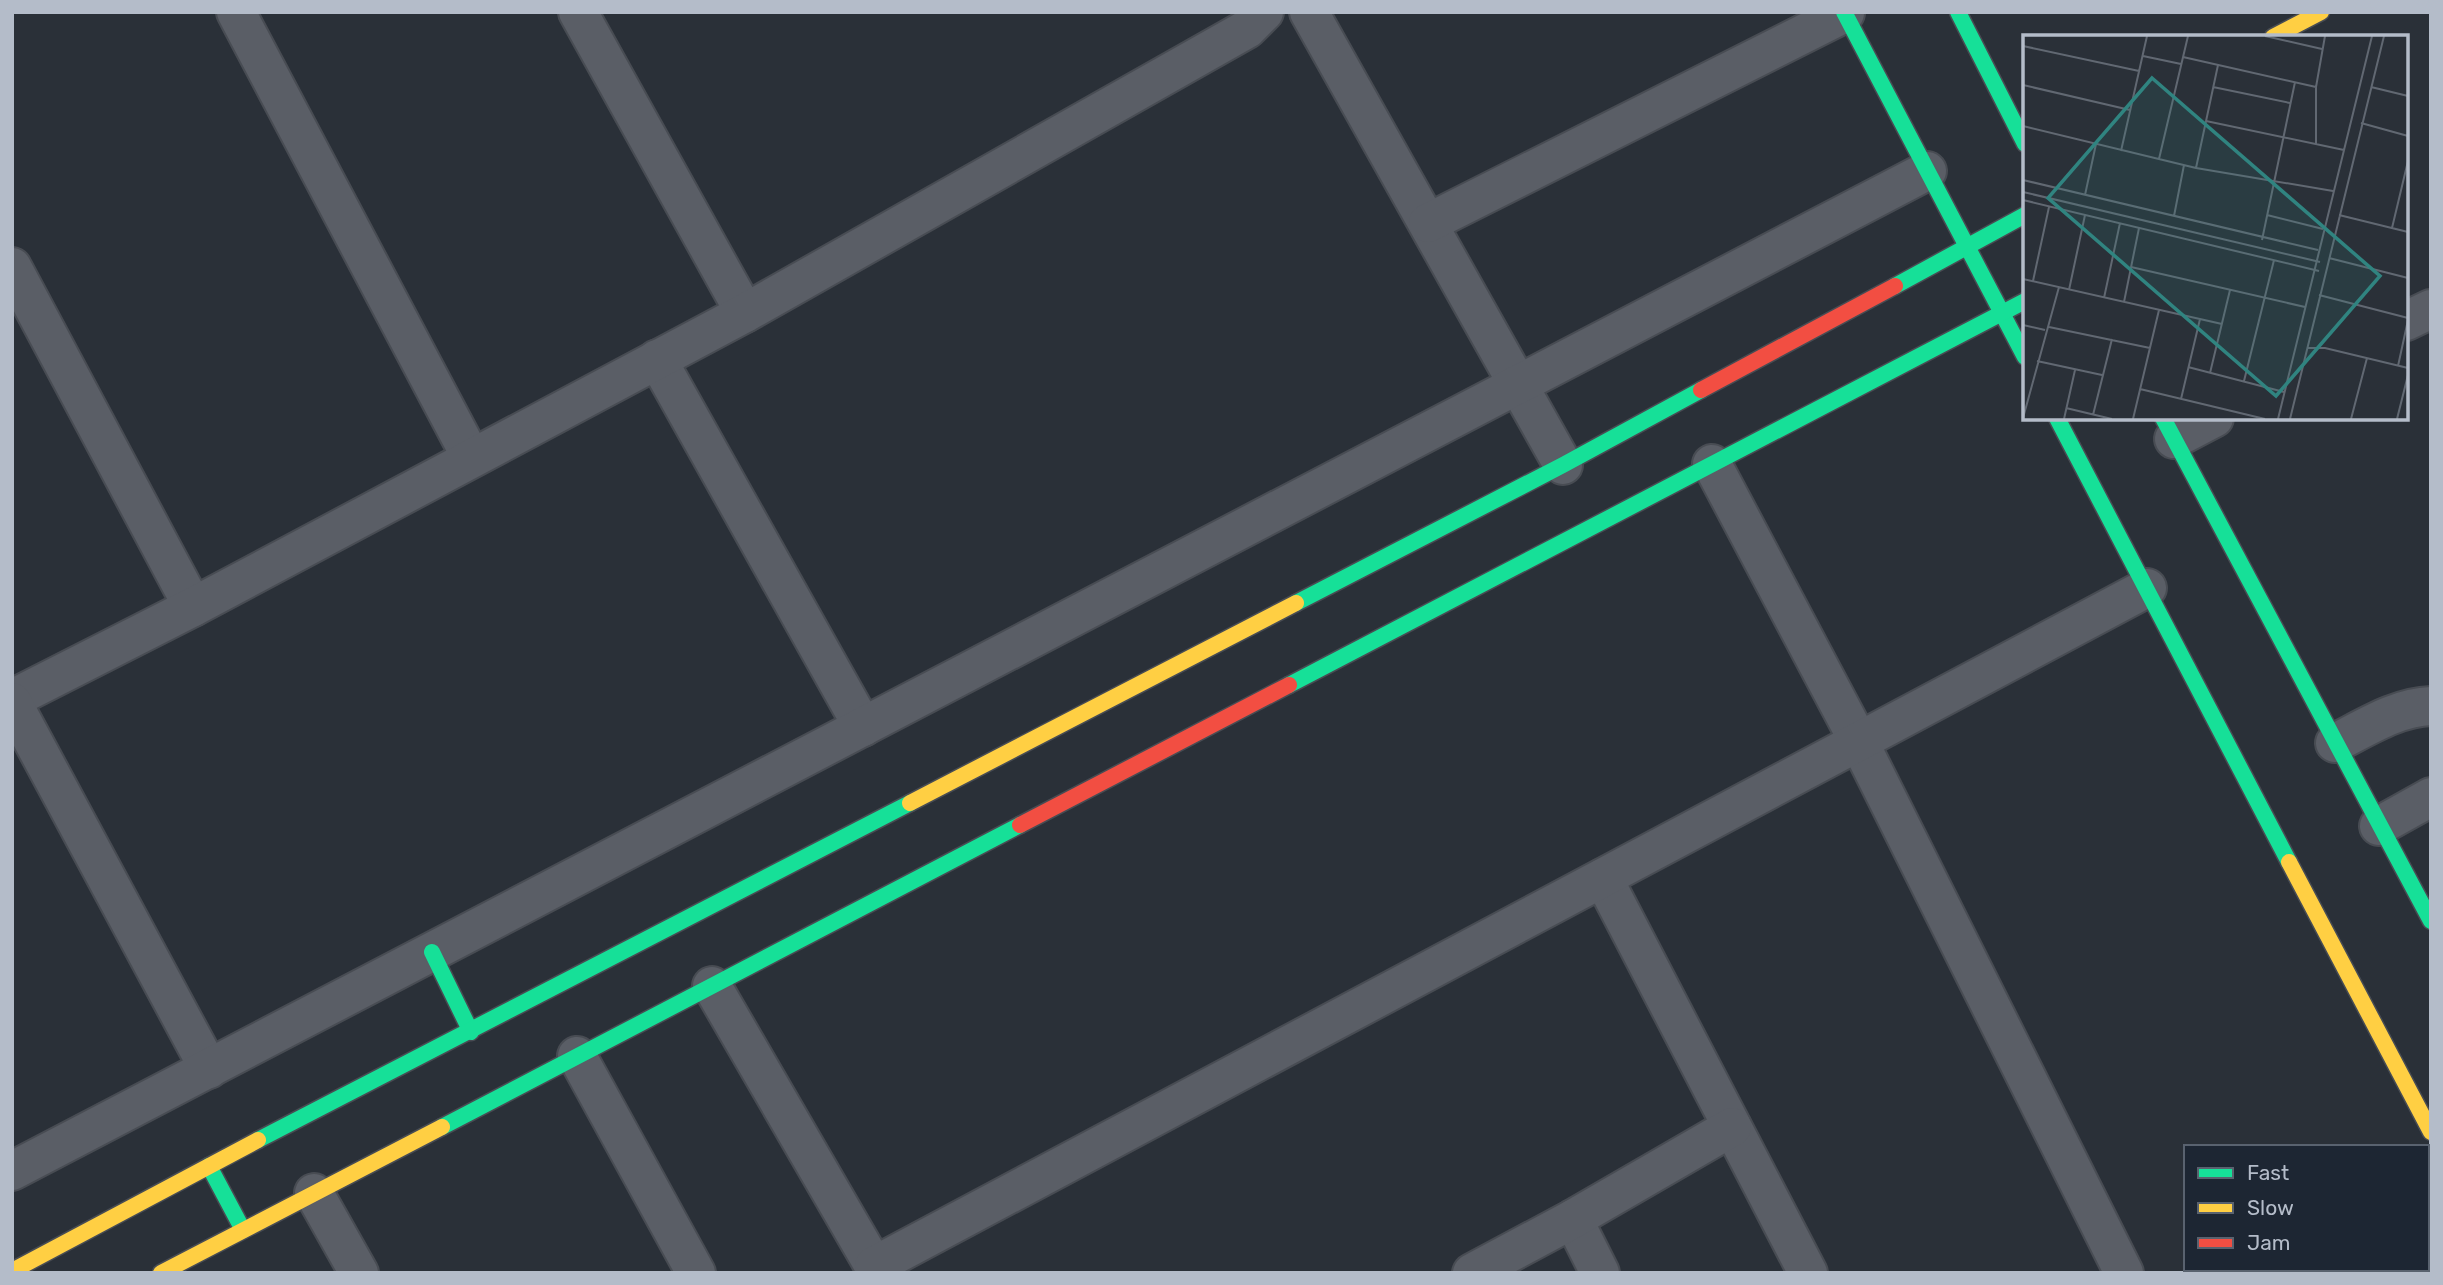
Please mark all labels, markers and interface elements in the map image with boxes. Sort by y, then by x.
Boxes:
inset map [2023,35,2408,420]
legend [2184,1145,2429,1271]
text: Fast [2247,1160,2289,1185]
text: Slow [2247,1195,2294,1220]
text: Jam [2247,1230,2291,1255]

